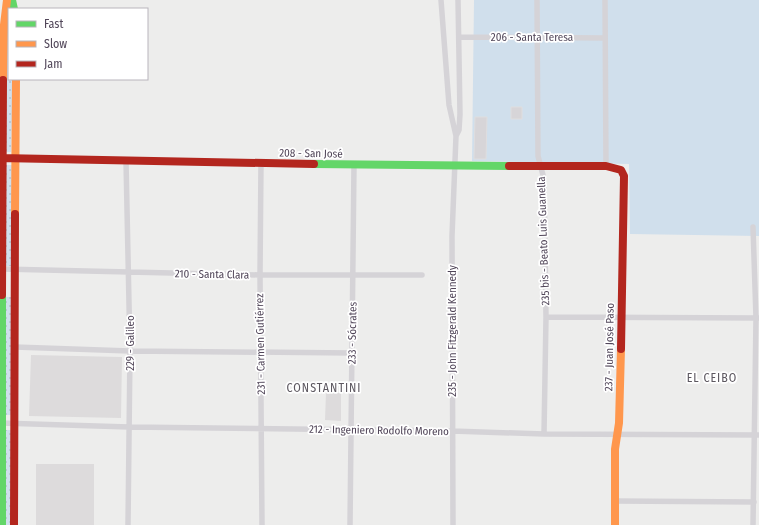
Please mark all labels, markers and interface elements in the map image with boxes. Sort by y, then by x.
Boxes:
legend [8,8,148,80]
text: Fast [44,17,63,31]
street label: 206 - Santa Teresa [491,31,573,44]
text: Slow [44,37,67,51]
text: Jam [44,57,62,71]
street label: 208 - San José [279,146,343,161]
street label: 235 bis - Beato Luis Guanella [535,176,552,306]
street label: 235 - John Fitzgerald Kennedy [446,265,459,397]
street label: 210 - Santa Clara [175,267,249,282]
street label: 231 - Carmen Gutiérrez [253,293,268,395]
street label: 233 - Sócrates [345,301,360,364]
street label: 237 - Juan José Paso [602,302,617,391]
street label: 229 - Galileo [124,315,137,371]
district label: EL CEIBO [687,371,737,385]
district label: CONSTANTINI [286,381,362,395]
street label: 212 - Ingeniero Rodolfo Moreno [309,423,449,438]

